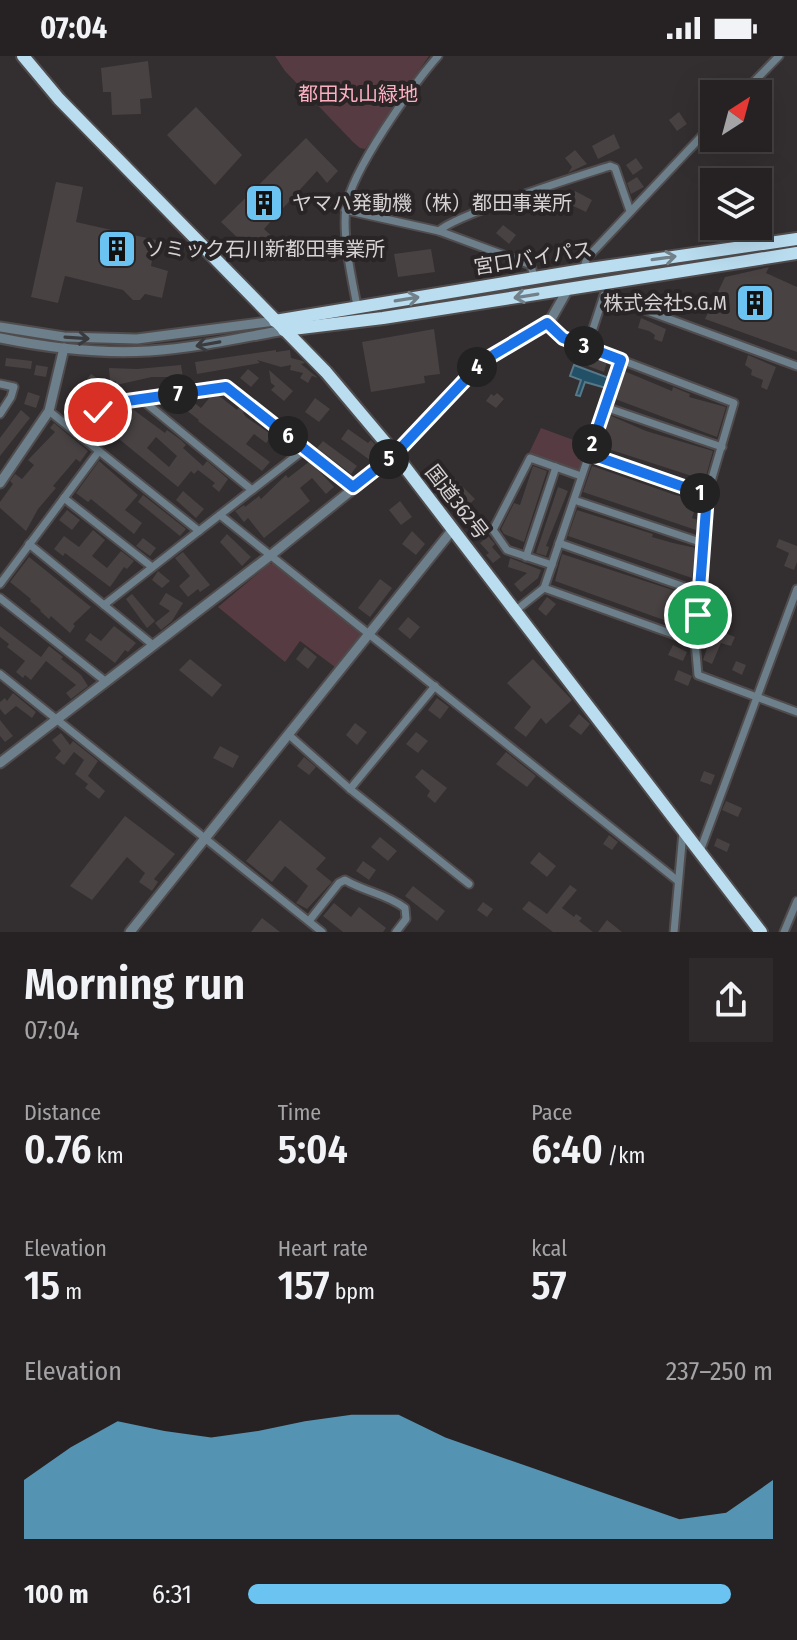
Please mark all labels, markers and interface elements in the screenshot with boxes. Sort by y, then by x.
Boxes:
text: 07:04 [40,10,107,46]
north arrow [700,80,772,152]
map controls [700,80,772,240]
park label: 都田丸山緑地 [298,82,418,106]
button: layers [700,168,772,240]
building icon: ヤマハ発動機（株）都田事業所 [243,182,285,224]
place label: ヤマハ発動機（株）都田事業所 [292,191,572,215]
building icon: ソミック石川新都田事業所 [96,228,138,270]
place label: ソミック石川新都田事業所 [145,237,385,261]
street label: 宮口バイパス [472,237,594,279]
one-way arrow [651,250,676,265]
building icon: 株式会社S.G.M [734,282,776,324]
one-way arrow [514,289,540,304]
one-way arrow [394,290,419,305]
place label: 株式会社S.G.M [603,291,727,315]
pin: 3 [564,326,604,366]
one-way arrow [63,331,90,346]
text: 3 [579,332,589,359]
one-way arrow [196,337,221,352]
pin: 4 [457,347,497,387]
text: 4 [471,353,483,380]
pin: 7 [158,374,198,414]
pin [64,378,132,446]
text: 7 [173,380,183,407]
icon: check [76,390,120,434]
pin: 6 [268,416,308,456]
text: 6 [282,422,294,449]
pin: 2 [572,424,612,464]
text: 2 [587,430,597,457]
pin: 5 [369,439,409,479]
text: 5 [384,445,394,472]
street label: 国道362号 [421,460,493,544]
pin: 1 [680,473,720,513]
text: 1 [695,479,705,506]
pin [664,581,732,649]
icon: arrive [676,593,720,637]
text: Morning run [24,958,245,1011]
button: share [689,958,773,1042]
text: 07:04 [24,1015,79,1046]
text: Distance [24,1099,101,1126]
text: Time [278,1099,321,1126]
text: Pace [531,1099,572,1126]
text: 0.76 [24,1126,91,1174]
text: 5:04 [278,1126,348,1174]
text: 6:40 [531,1126,603,1174]
text: km [91,1142,124,1169]
text: /km [603,1142,645,1169]
text: Elevation [24,1235,107,1262]
text: Heart rate [278,1235,368,1262]
text: kcal [531,1235,567,1262]
text: 15 [24,1262,60,1310]
text: 157 [278,1262,330,1310]
text: 57 [531,1262,567,1310]
text: m [60,1278,82,1305]
text: bpm [330,1278,375,1305]
text: Elevation [24,1356,122,1387]
text: 237–250 m [666,1356,773,1387]
text: 100 m [24,1579,89,1610]
text: 6:31 [152,1579,192,1610]

